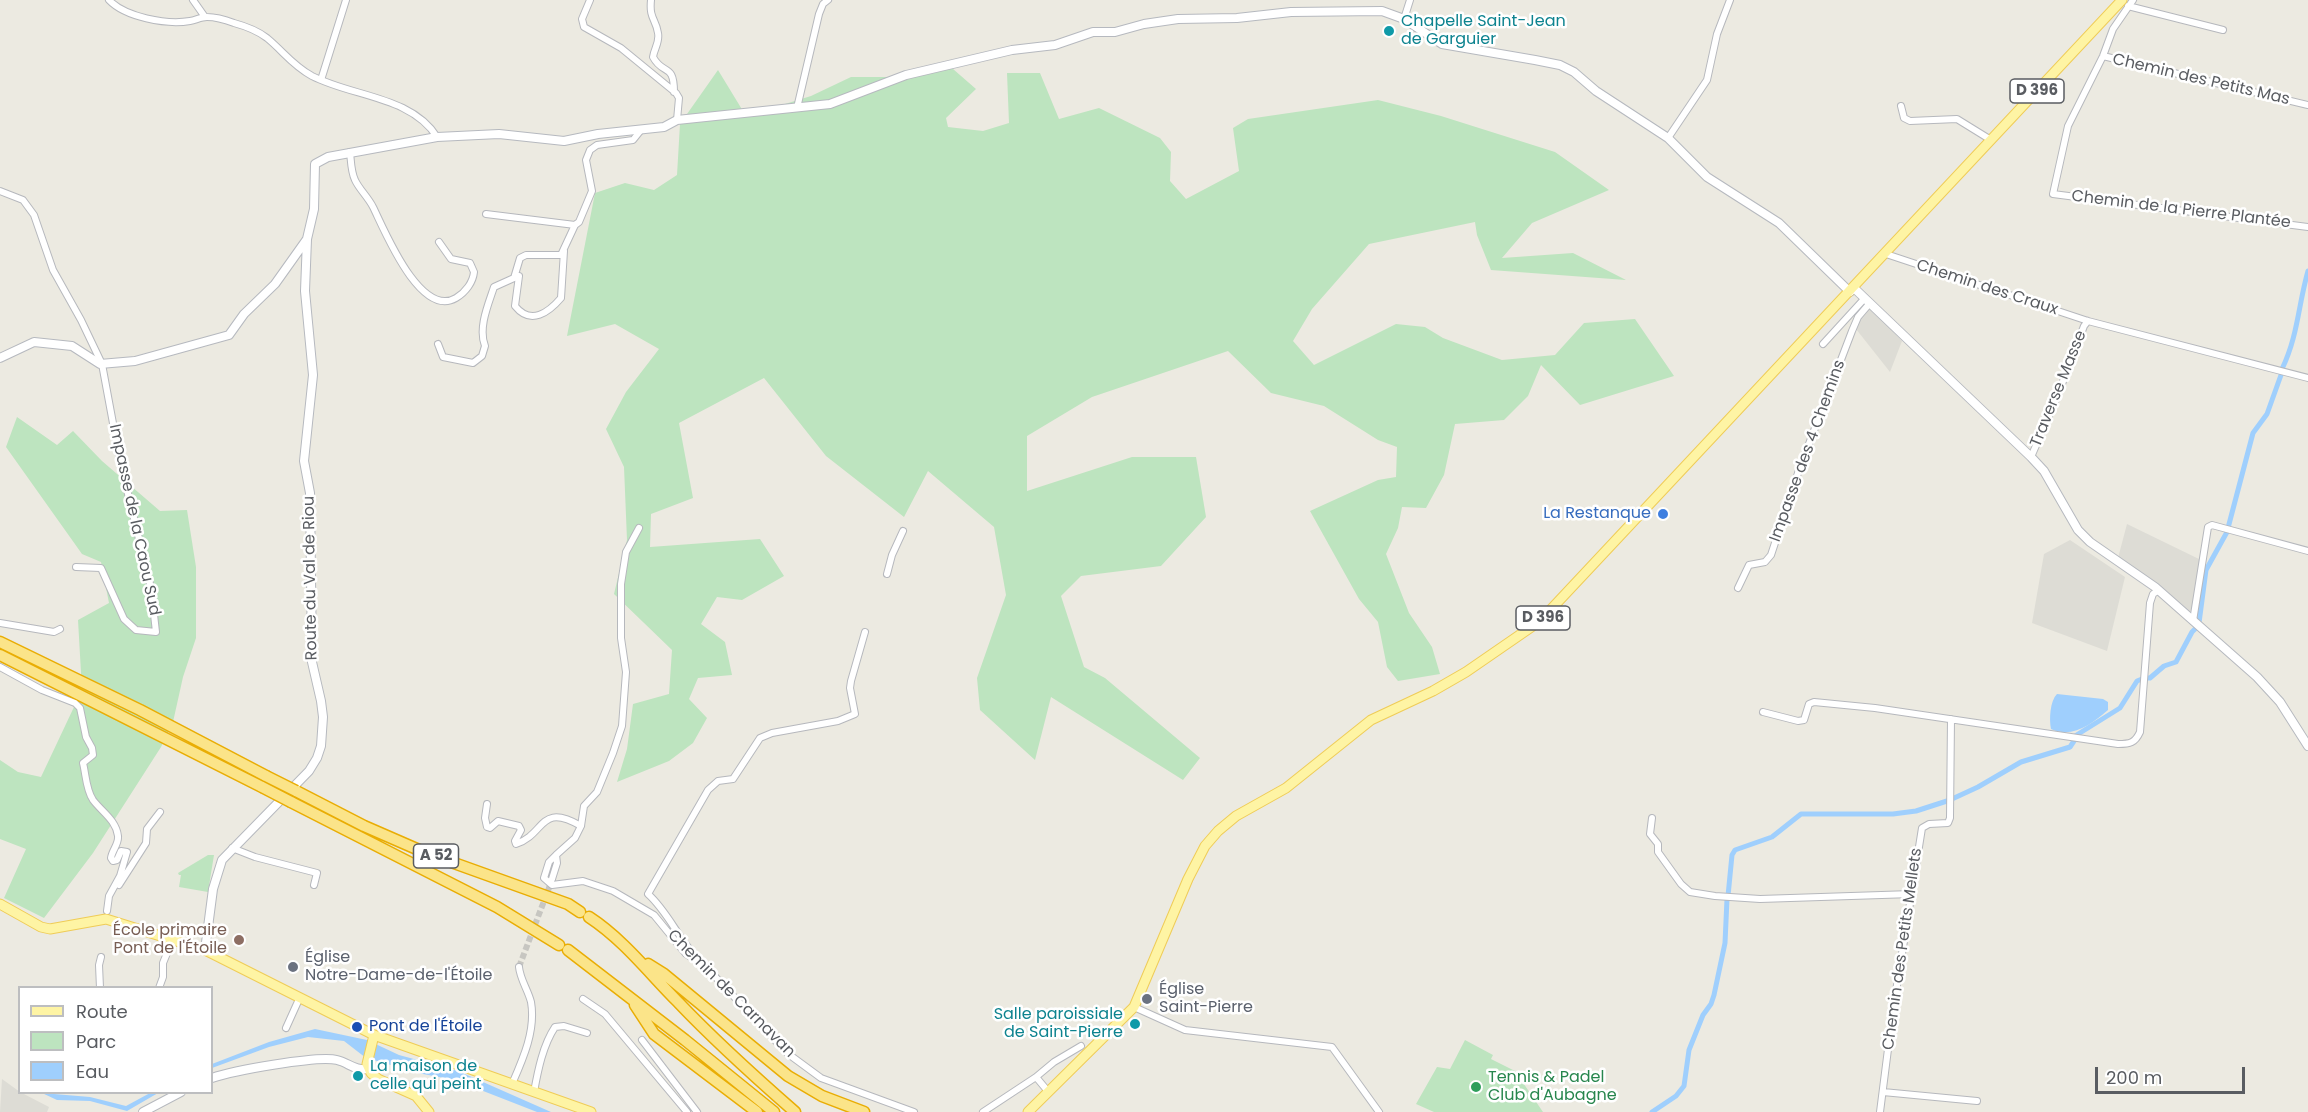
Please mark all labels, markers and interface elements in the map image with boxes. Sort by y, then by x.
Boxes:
place label: Chapelle Saint-Jean de Garguier [1401,12,1566,50]
marker: Chapelle Saint-Jean de Garguier [1382,24,1396,38]
street label: Chemin des Petits Mas [2111,50,2291,110]
road number: D 396 [2010,79,2064,103]
street label: Chemin de la Pierre Plantée [2070,187,2292,233]
street label: Chemin des Craux [1914,256,2060,320]
street label: Traverse Masse [2027,328,2091,450]
street label: Impasse des 4 Chemins [1766,357,1850,545]
street label: Impasse de la Caou Sud [104,422,164,618]
street label: Route du Val de Riou [300,496,322,660]
place label: La Restanque [1543,504,1651,524]
marker: La Restanque [1656,507,1670,521]
road number: D 396 [1516,606,1570,630]
road number: A 52 [414,844,458,868]
street label: Chemin des Petits Mellets [1879,847,1927,1051]
place label: École primaire Pont de l'Étoile [113,921,227,959]
street label: Chemin de Carnavan [663,926,799,1062]
marker: École primaire Pont de l'Étoile [232,933,246,947]
place label: Église Notre-Dame-de-l'Étoile [305,948,492,986]
marker: Église Notre-Dame-de-l'Étoile [286,960,300,974]
place label: Église Saint-Pierre [1159,980,1253,1018]
legend [18,986,213,1094]
marker: Église Saint-Pierre [1140,992,1154,1006]
text: Route [76,999,128,1024]
place label: Salle paroissiale de Saint-Pierre [994,1005,1123,1043]
place label: Pont de l'Étoile [369,1017,482,1037]
marker: Salle paroissiale de Saint-Pierre [1128,1017,1142,1031]
marker: Pont de l'Étoile [350,1020,364,1034]
text: Parc [76,1029,116,1054]
scale bar [2098,1055,2248,1093]
place label: La maison de celle qui peint [370,1057,482,1095]
text: Eau [76,1059,109,1084]
text: 200 m [2106,1065,2162,1090]
place label: Tennis & Padel Club d'Aubagne [1488,1068,1617,1106]
marker: La maison de celle qui peint [351,1069,365,1083]
marker: Tennis & Padel Club d'Aubagne [1469,1080,1483,1094]

